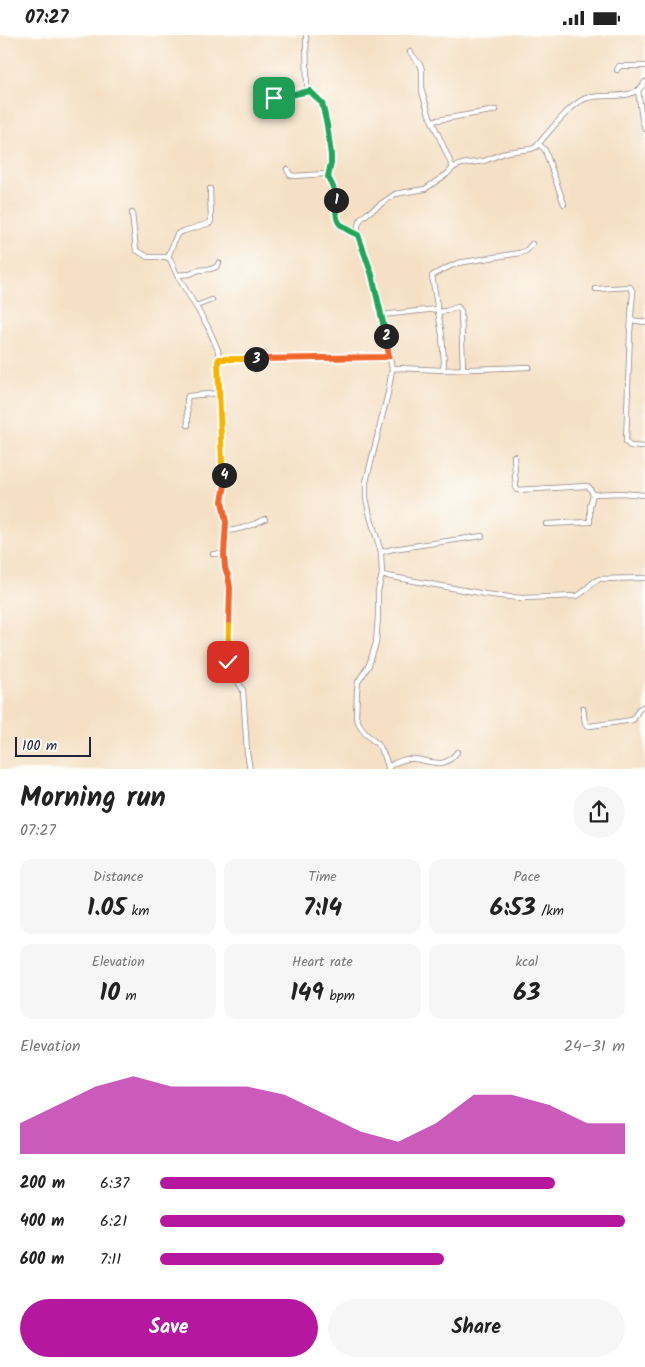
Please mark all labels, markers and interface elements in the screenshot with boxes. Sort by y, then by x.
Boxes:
text: 07:27 [25,3,68,33]
pin [253,77,295,119]
icon: arrive [260,84,288,112]
pin: 1 [324,187,348,213]
text: 1 [334,189,339,211]
pin: 2 [374,323,398,349]
text: 2 [382,325,391,347]
pin: 3 [244,347,268,371]
text: 3 [253,348,260,370]
pin: 4 [212,463,236,487]
text: 4 [221,464,228,486]
pin [207,641,249,683]
icon: check [214,648,242,676]
scale bar [15,734,91,758]
text: 100 m [22,735,57,757]
text: Morning run [20,776,166,821]
button: share [573,786,625,838]
text: 07:27 [20,818,56,843]
text: Distance [93,866,143,888]
text: Time [308,866,337,888]
text: Pace [513,866,540,888]
text: 1.05 [87,888,126,928]
text: 7:14 [303,888,342,928]
text: 6:53 [490,888,536,928]
text: km [126,900,149,922]
text: /km [536,900,564,922]
text: Elevation [92,951,145,973]
text: Heart rate [292,951,353,973]
text: kcal [515,951,538,973]
text: 10 [100,973,120,1013]
text: 149 [290,973,324,1013]
text: 63 [513,973,540,1013]
text: m [120,985,137,1007]
text: bpm [324,985,355,1007]
text: Elevation [20,1034,81,1059]
text: 24–31 m [564,1034,625,1059]
text: 200 m [20,1171,65,1196]
text: 6:37 [100,1171,129,1196]
text: 400 m [20,1209,64,1234]
text: 6:21 [100,1209,127,1234]
text: 600 m [20,1247,64,1272]
text: 7:11 [100,1247,121,1272]
button: Save [20,1299,318,1357]
button: Share [328,1299,625,1357]

